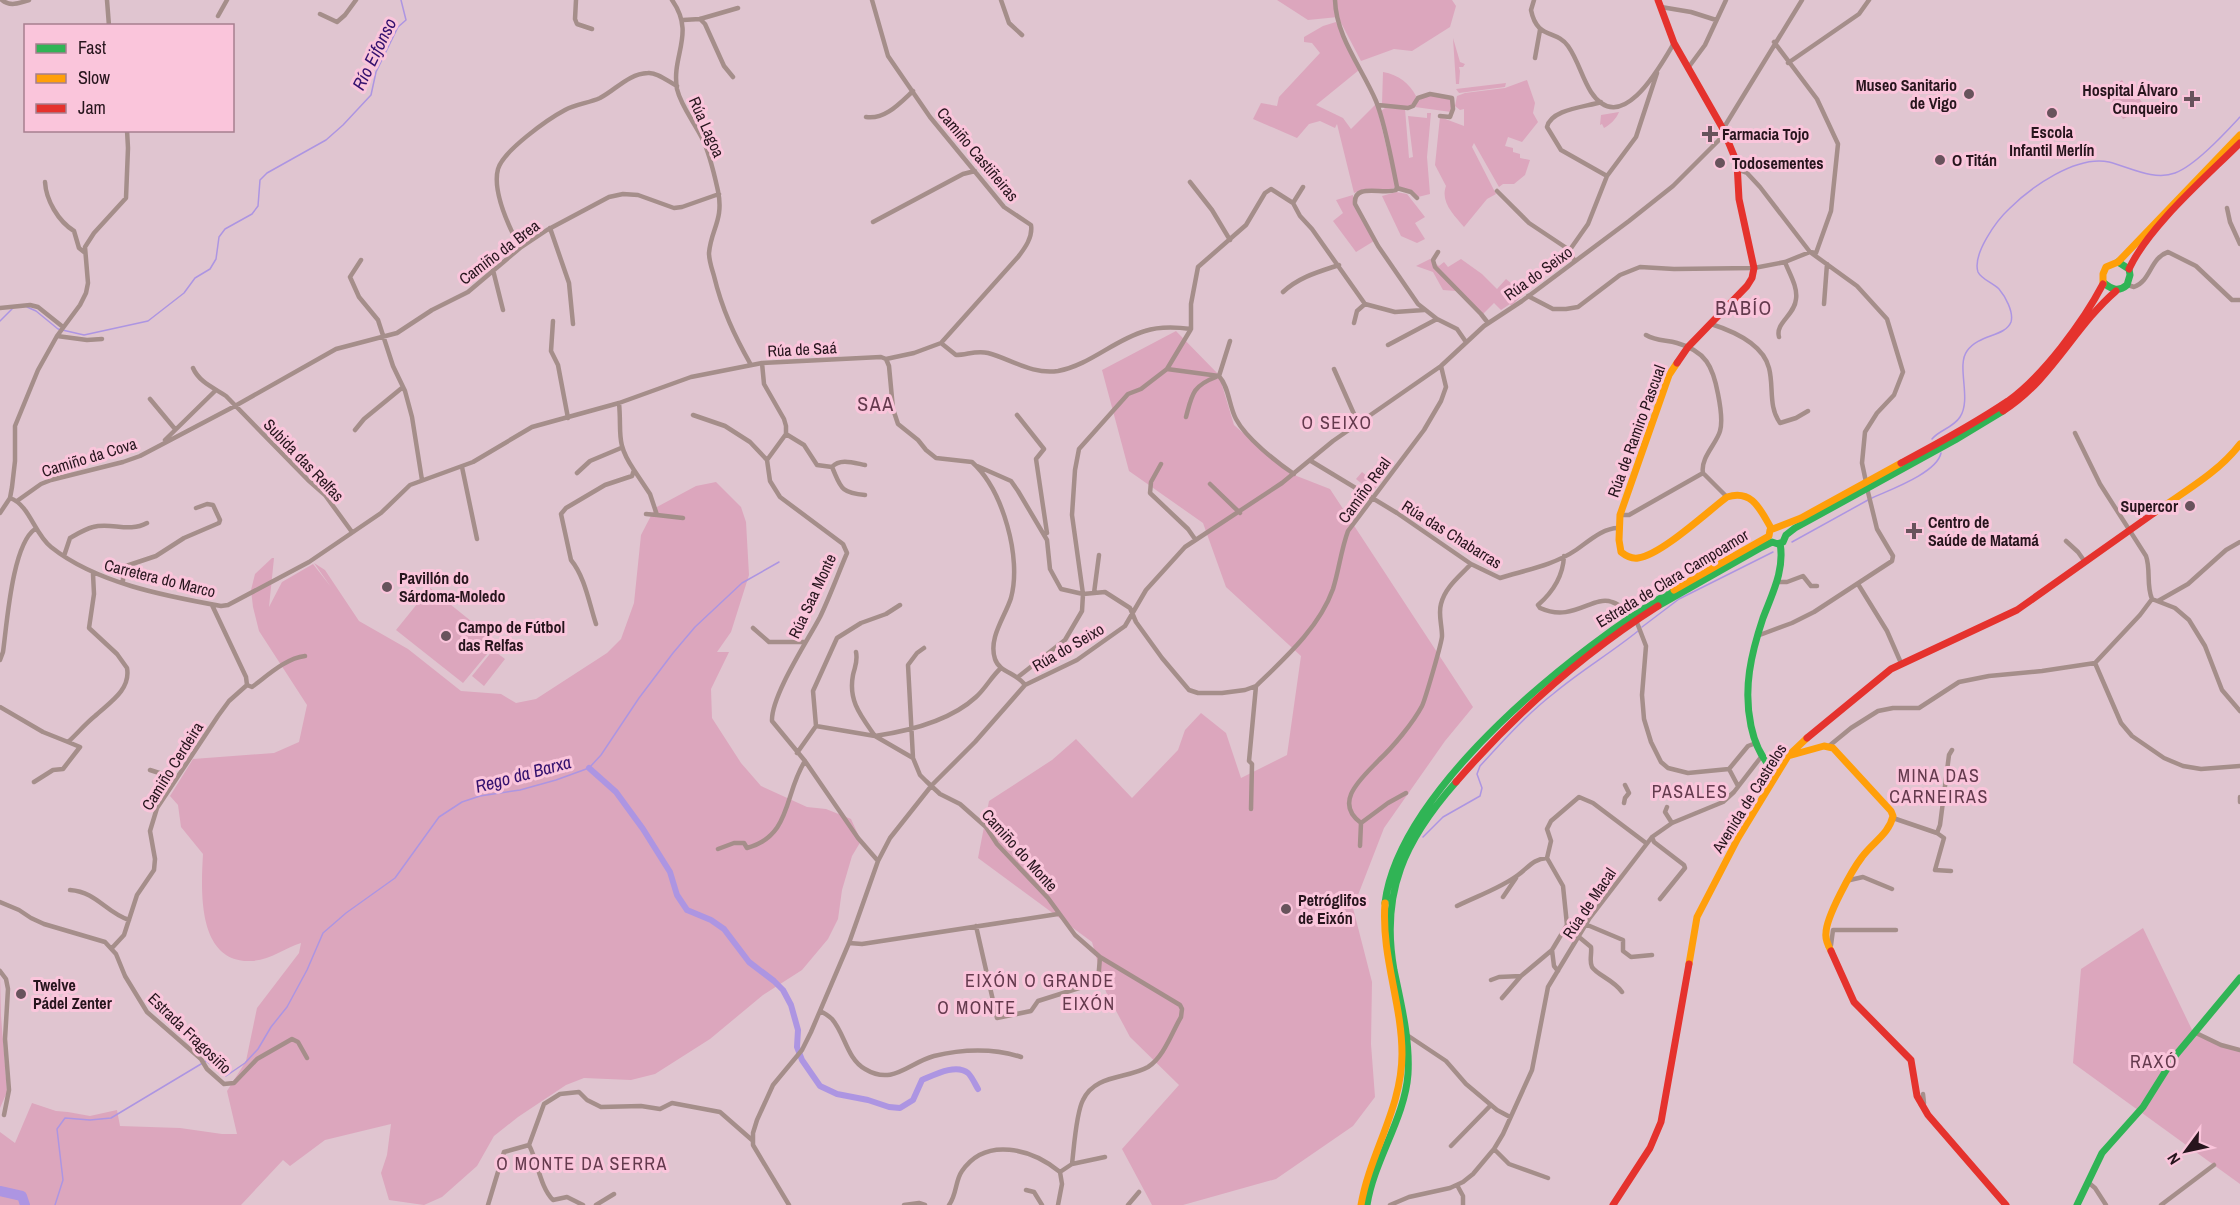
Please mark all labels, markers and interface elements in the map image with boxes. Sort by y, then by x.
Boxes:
water label: Río Eifonso [346,14,402,94]
legend [24,24,234,132]
text: Fast [78,35,106,60]
text: Slow [78,65,110,90]
place label: Museo Sanitario de Vigo [1856,74,1957,114]
place label: Hospital Álvaro Cunqueiro [2082,79,2178,119]
marker: Museo Sanitario de Vigo [1962,87,1976,101]
marker: Hospital Álvaro Cunqueiro [2183,90,2201,108]
street label: Rúa Lagoa [684,93,730,161]
text: Jam [78,95,106,120]
street label: Camiño Castiñeiras [932,102,1024,206]
marker: Escola Infantil Merlín [2045,106,2059,120]
place label: Escola Infantil Merlín [2009,121,2095,161]
place label: Farmacia Tojo [1722,123,1809,145]
marker: Farmacia Tojo [1703,127,1717,141]
place label: O Titán [1952,149,1997,171]
place label: Todosementes [1732,152,1824,174]
marker: O Titán [1933,153,1947,167]
marker: Todosementes [1713,156,1727,170]
street label: Camiño da Brea [454,214,544,290]
street label: Rúa do Seixo [1499,241,1577,305]
district label: BABÍO [1715,294,1773,321]
street label: Rúa de Saá [767,336,838,362]
street label: Rúa de Ramiro Pascual [1602,362,1670,500]
district label: SAA [857,390,895,417]
district label: O SEIXO [1301,410,1373,435]
street label: Subida das Relfas [259,414,349,506]
street label: Camiño da Cova [39,432,140,482]
street label: Camiño Real [1333,452,1395,527]
street label: Rúa das Chabarras [1398,495,1506,573]
place label: Supercor [2120,495,2179,517]
marker: Supercor [2183,499,2197,513]
place label: Centro de Saúde de Matamá [1928,511,2040,551]
marker: Centro de Saúde de Matamá [1905,522,1923,540]
street label: Estrada de Clara Campoamor [1592,523,1753,632]
street label: Rúa Saa Monte [783,550,841,642]
street label: Carretera do Marco [102,554,218,602]
place label: Pavillón do Sárdoma-Moledo [399,567,505,607]
marker: Pavillón do Sárdoma-Moledo [380,580,394,594]
place label: Campo de Fútbol das Relfas [458,616,565,656]
street label: Rúa do Seixo [1028,618,1108,676]
marker: Campo de Fútbol das Relfas [439,629,453,643]
street label: Camiño Cerdeira [136,717,208,814]
street label: Avenida de Castrelos [1706,739,1792,858]
water label: Rego da Barxa [472,749,574,799]
district label: MINA DAS CARNEIRAS [1889,763,1989,809]
district label: PASALES [1652,779,1728,804]
street label: Camiño do Monte [977,804,1063,896]
street label: Rúa de Macal [1557,863,1621,943]
place label: Petróglifos de Eixón [1298,889,1367,929]
marker: Petróglifos de Eixón [1279,902,1293,916]
district label: EIXÓN O GRANDE [965,968,1115,993]
place label: Twelve Pádel Zenter [33,974,113,1014]
marker: Twelve Pádel Zenter [14,987,28,1001]
street label: Estrada Fragosiño [144,988,236,1078]
district label: EIXÓN [1062,991,1116,1016]
district label: O MONTE [937,995,1017,1020]
district label: RAXÓ [2130,1049,2178,1074]
north arrow [2156,1121,2216,1181]
text: N [2162,1149,2185,1169]
district label: O MONTE DA SERRA [496,1151,668,1176]

